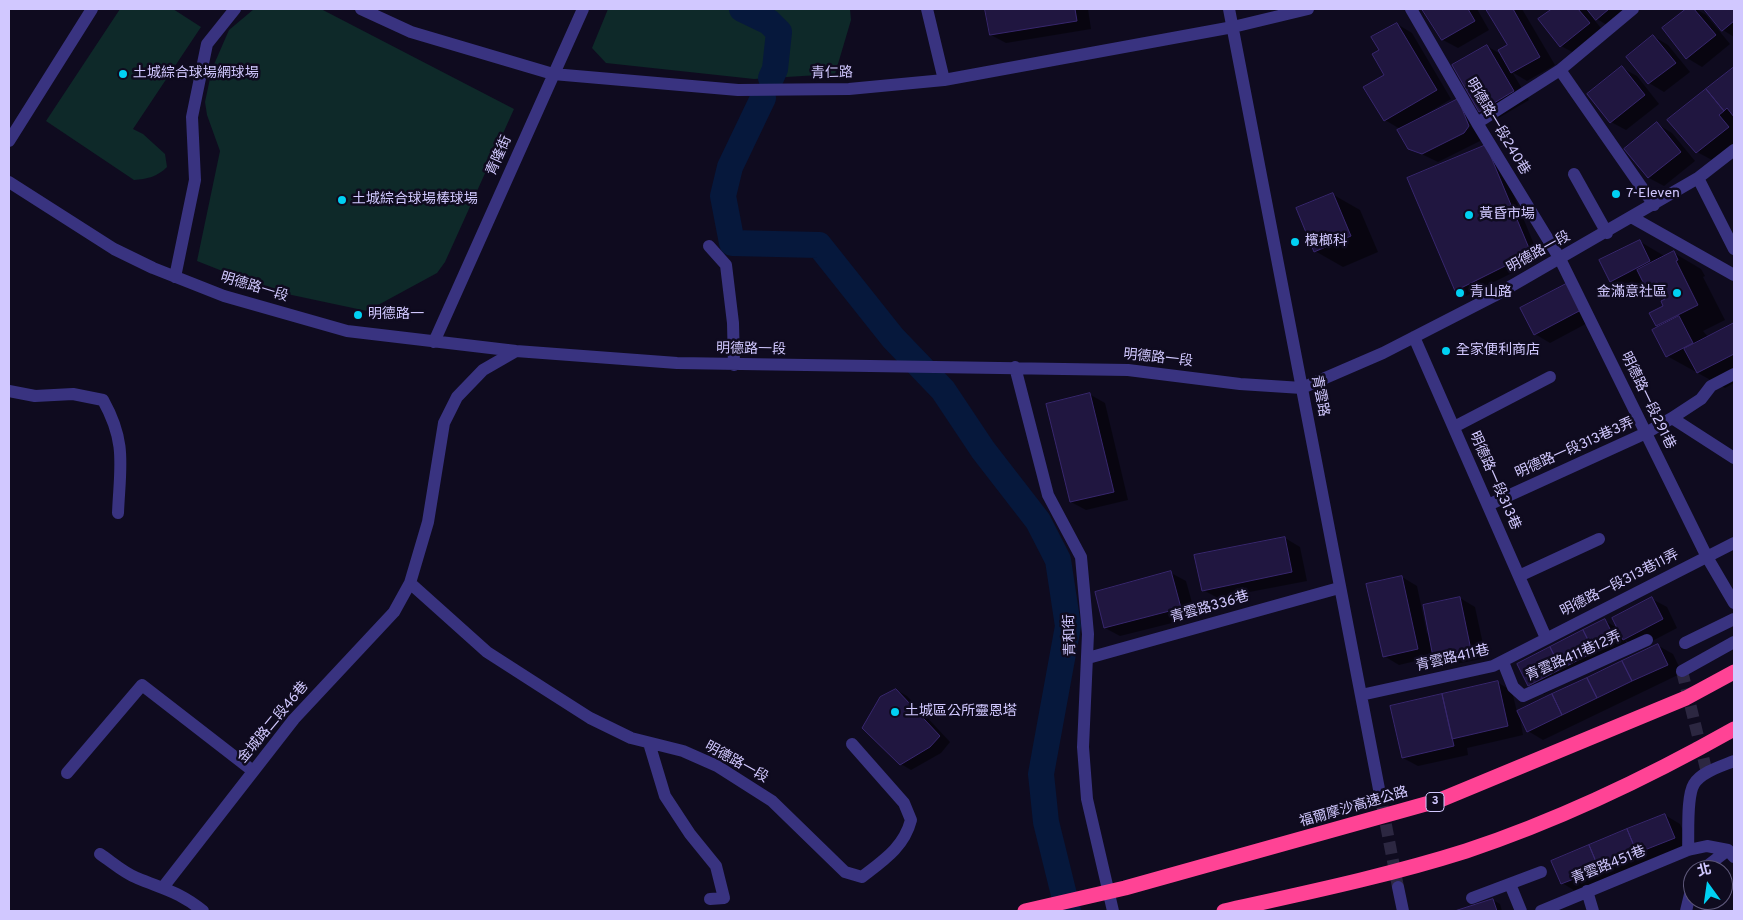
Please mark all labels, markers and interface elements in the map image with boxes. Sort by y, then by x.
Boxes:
street label: 青仁路 [811,65,853,83]
place label: 土城綜合球場網球場 [133,66,259,82]
marker: 土城綜合球場網球場 [117,68,129,80]
street label: 明德路一段240巷 [1461,75,1533,179]
street label: 青隆街 [484,133,516,179]
place label: 7-Eleven [1626,186,1680,202]
marker: 7-Eleven [1610,188,1622,200]
place label: 土城綜合球場棒球場 [352,192,478,208]
marker: 土城綜合球場棒球場 [336,194,348,206]
place label: 黃昏市場 [1479,207,1535,223]
marker: 黃昏市場 [1463,209,1475,221]
street label: 明德路一段 [1504,229,1574,277]
place label: 檳榔科 [1305,234,1347,250]
marker: 檳榔科 [1289,236,1301,248]
street label: 明德路一段 [218,270,290,306]
place label: 青山路 [1470,285,1512,301]
place label: 金滿意社區 [1597,285,1667,301]
marker: 青山路 [1454,287,1466,299]
marker: 金滿意社區 [1671,287,1683,299]
place label: 明德路一 [368,307,424,323]
marker: 明德路一 [352,309,364,321]
street label: 明德路一段 [716,341,786,359]
place label: 全家便利商店 [1456,343,1540,359]
marker: 全家便利商店 [1440,345,1452,357]
street label: 明德路一段 [1122,347,1194,371]
street label: 明德路一段291巷 [1616,350,1678,452]
street label: 青雲路 [1307,374,1331,418]
street label: 明德路一段313巷3弄 [1513,415,1637,483]
street label: 明德路一段313巷 [1465,429,1523,533]
street label: 明德路一段313巷11弄 [1558,547,1682,621]
street label: 青雲路336巷 [1169,589,1251,627]
street label: 青和街 [1062,614,1080,656]
street label: 青雲路411巷12弄 [1524,628,1624,686]
street label: 青雲路411巷 [1415,642,1491,676]
street label: 金城路二段46巷 [235,679,313,767]
place label: 土城區公所靈恩塔 [905,704,1017,720]
marker: 土城區公所靈恩塔 [889,706,901,718]
street label: 明德路一段 [701,739,771,787]
street label: 福爾摩沙高速公路 [1298,784,1410,832]
road number: 3 [1426,792,1444,812]
street label: 青雲路451巷 [1569,843,1649,889]
north arrow [1683,860,1733,910]
text: 北 [1696,861,1713,881]

